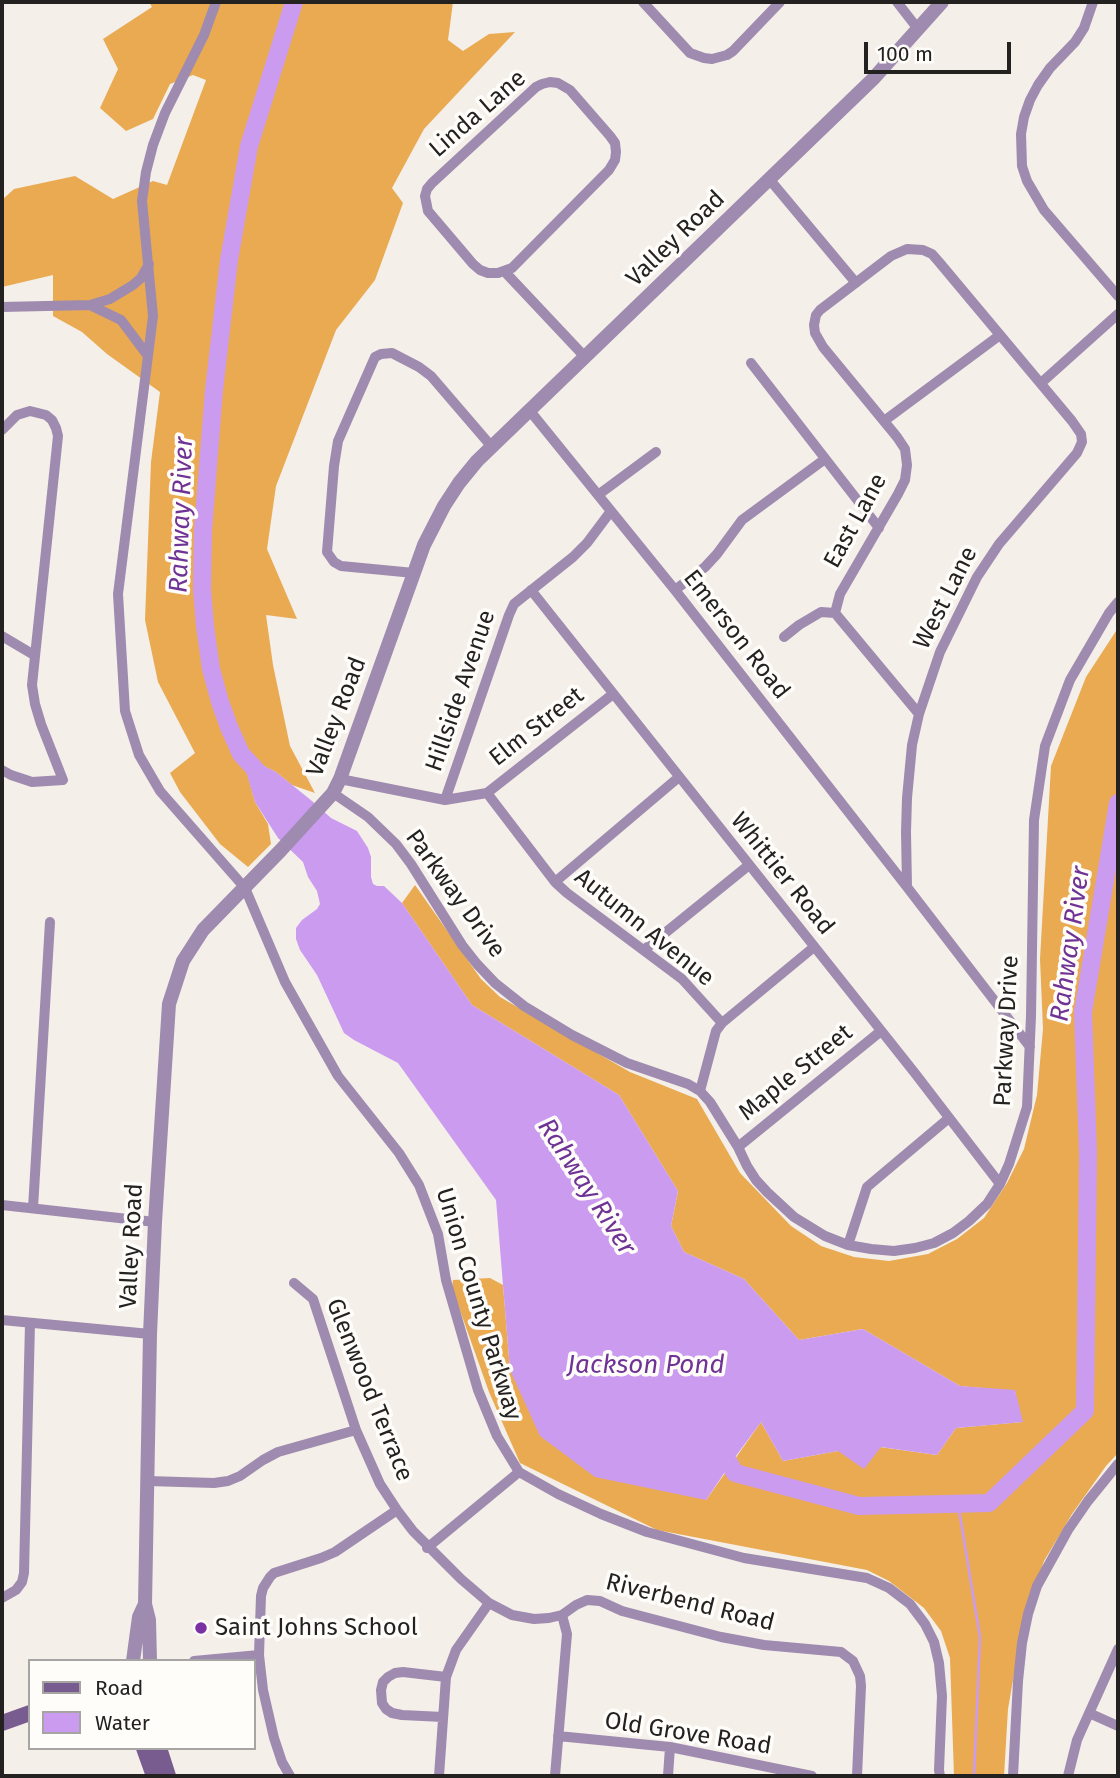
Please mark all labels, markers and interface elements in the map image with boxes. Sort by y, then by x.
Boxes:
scale bar [868,28,1015,72]
text: 100 m [877,41,933,67]
street label: Linda Lane [424,64,532,164]
street label: Valley Road [621,185,731,293]
water label: Rahway River [164,436,200,594]
street label: East Lane [818,469,894,573]
street label: West Lane [908,542,984,654]
street label: Emerson Road [677,565,795,705]
street label: Hillside Avenue [420,607,502,775]
street label: Valley Road [301,653,373,781]
street label: Elm Street [484,681,590,773]
street label: Whittier Road [724,807,840,941]
street label: Parkway Drive [399,824,511,964]
street label: Autumn Avenue [568,863,720,993]
water label: Rahway River [1045,864,1097,1024]
street label: Parkway Drive [989,955,1025,1107]
street label: Maple Street [734,1019,858,1127]
water label: Rahway River [530,1113,642,1261]
street label: Valley Road [114,1183,150,1309]
street label: Union County Parkway [429,1184,527,1424]
street label: Glenwood Terrace [319,1295,419,1485]
water label: Jackson Pond [567,1350,725,1382]
street label: Riverbend Road [603,1568,777,1638]
place label: Saint Johns School [215,1614,418,1642]
marker: Saint Johns School [193,1620,209,1636]
legend [28,1659,256,1750]
text: Road [95,1675,143,1701]
street label: Old Grove Road [603,1707,773,1761]
text: Water [95,1710,150,1736]

